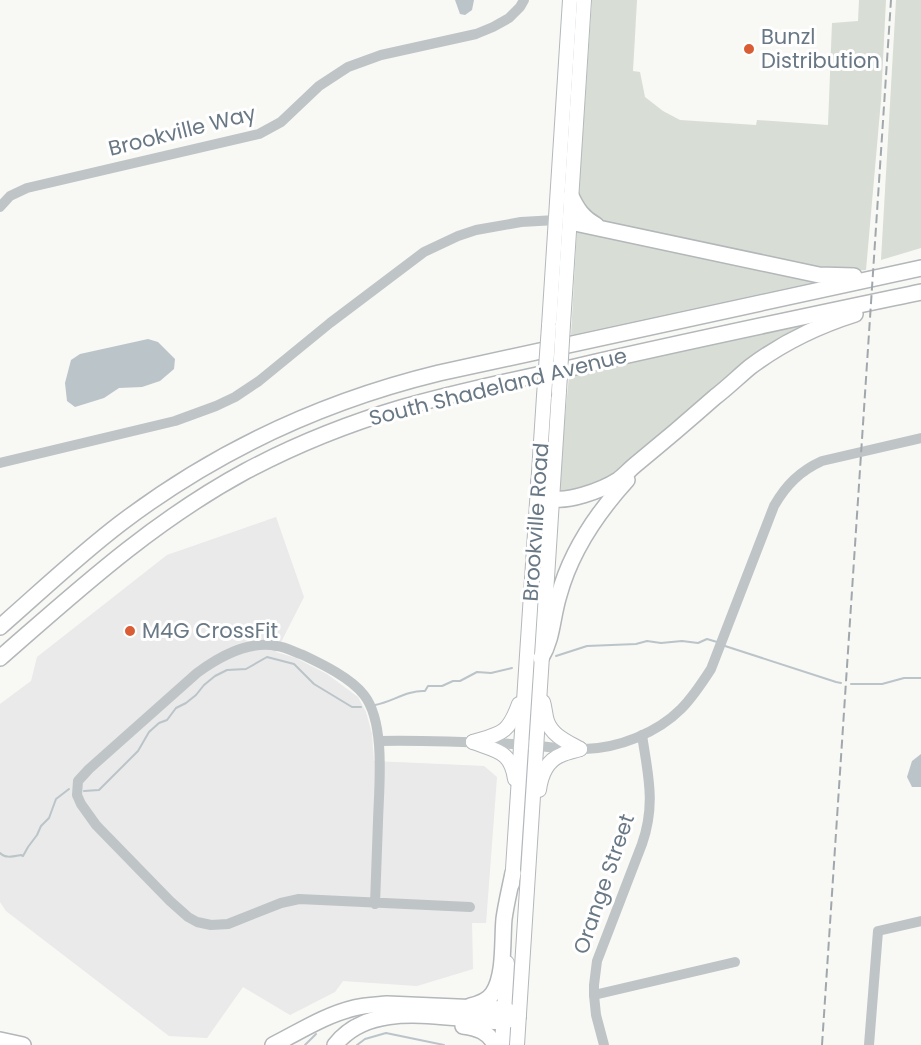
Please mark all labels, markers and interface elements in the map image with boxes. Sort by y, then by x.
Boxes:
place label: Bunzl Distribution [761,22,880,75]
marker: Bunzl Distribution [742,42,756,56]
street label: Brookville Way [105,98,259,163]
street label: South Shadeland Avenue [366,340,630,433]
street label: Brookville Road [515,442,556,602]
place label: M4G CrossFit [142,616,278,645]
marker: M4G CrossFit [123,624,137,638]
street label: Orange Street [566,810,641,958]

